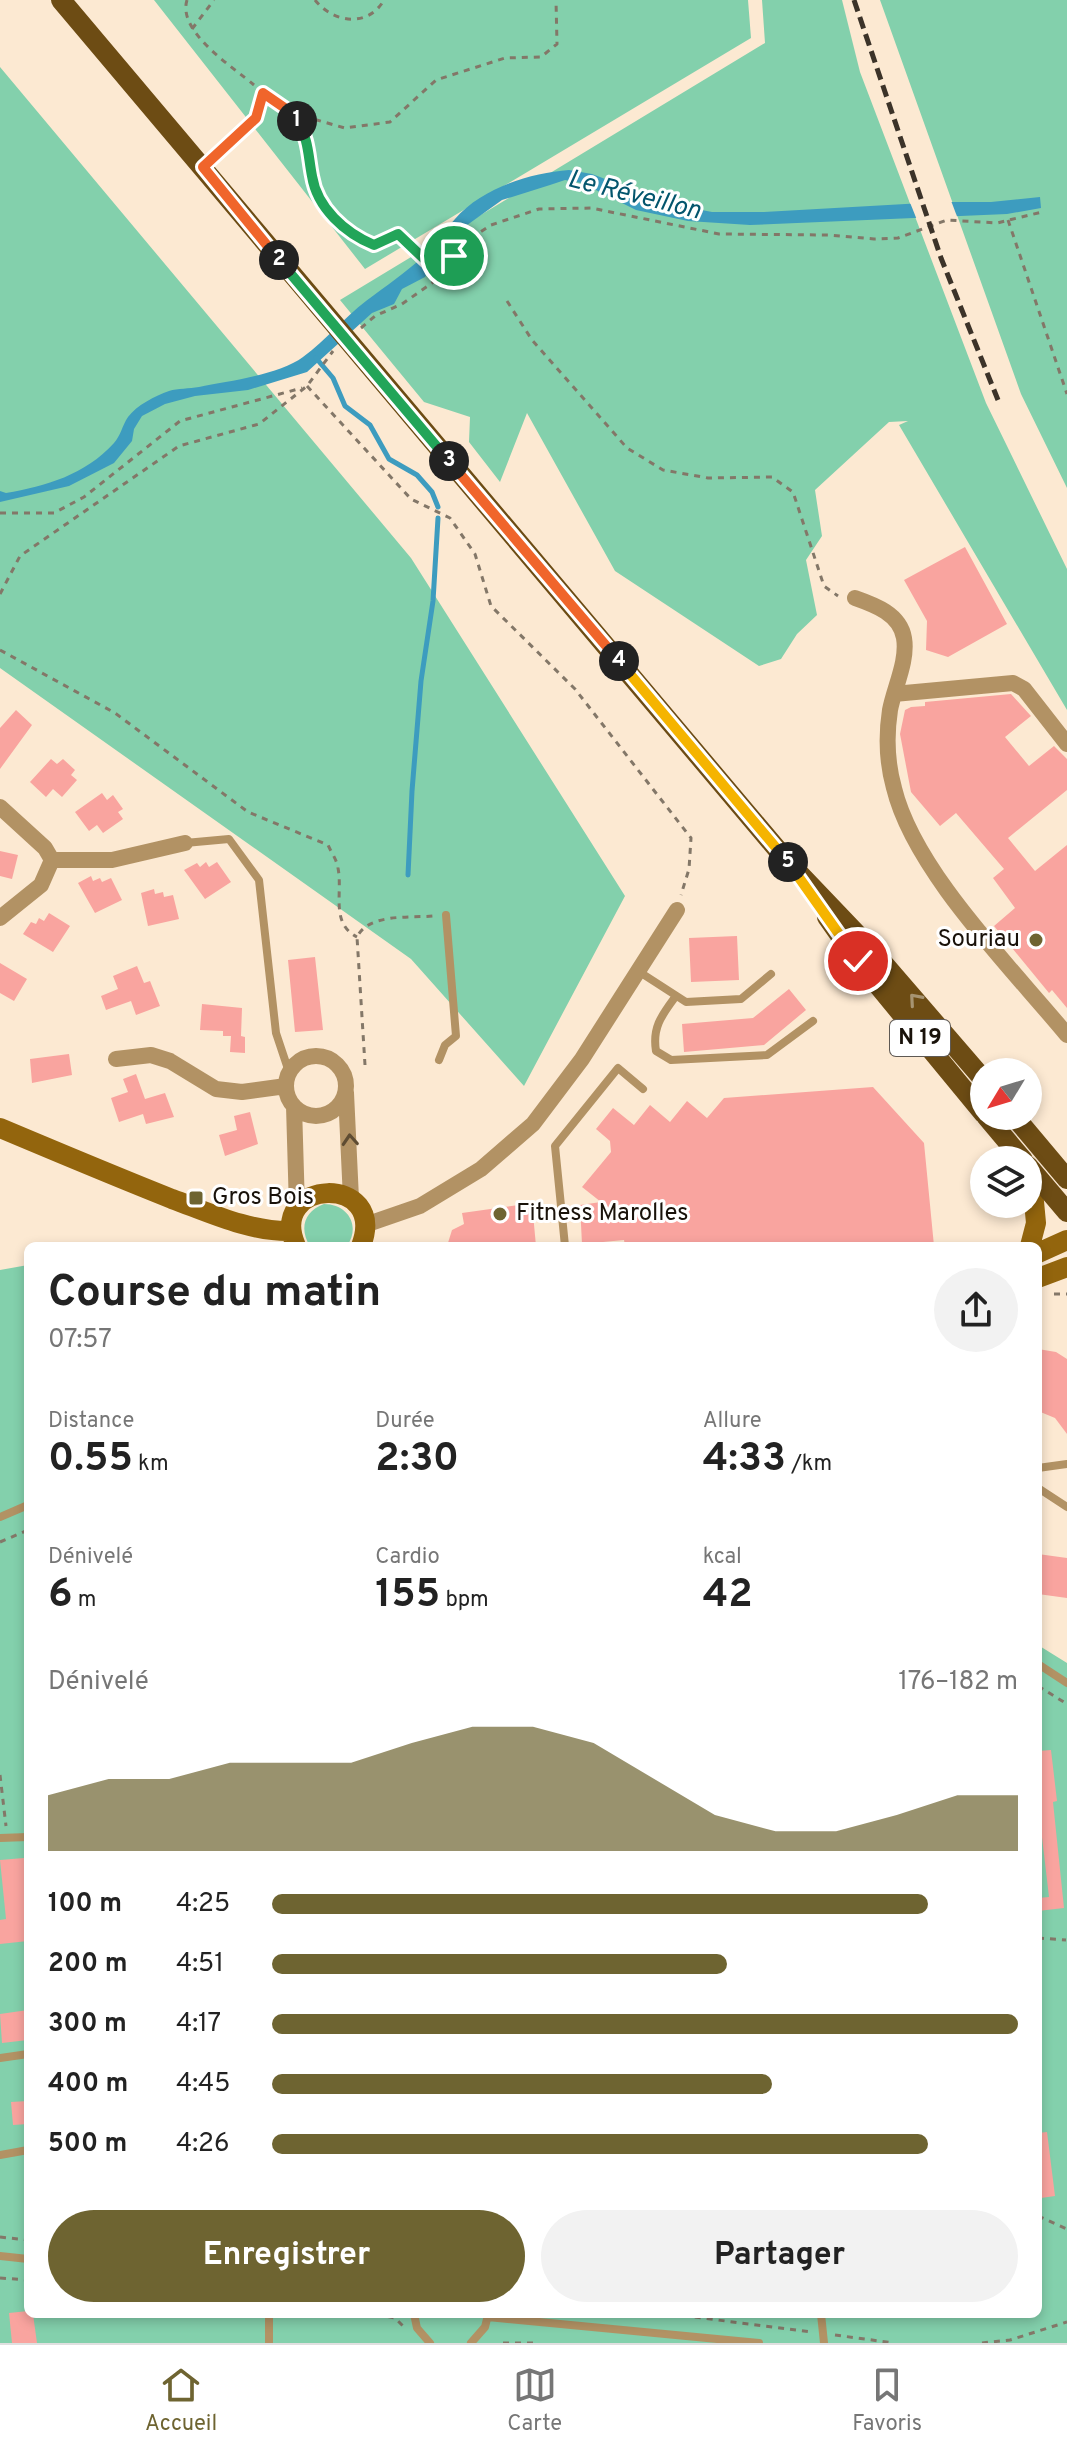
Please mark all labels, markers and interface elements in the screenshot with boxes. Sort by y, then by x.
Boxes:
pin: 1 [277,101,317,141]
text: 1 [293,107,301,134]
water label: Le Réveillon [564,164,704,228]
pin [420,222,488,290]
icon: arrive [432,234,476,278]
pin: 2 [259,240,299,280]
text: 2 [272,246,286,273]
pin: 3 [429,441,469,481]
text: 3 [442,447,456,474]
pin: 4 [599,641,639,681]
text: 4 [612,647,626,674]
pin: 5 [768,842,808,882]
text: 5 [781,848,795,875]
place label: Souriau [938,925,1020,955]
pin [824,927,892,995]
marker: Souriau [1027,931,1045,949]
icon: check [836,939,880,983]
one-way arrow [911,994,925,1009]
road number: N 19 [890,1020,950,1056]
north arrow [970,1058,1042,1130]
map controls [970,1058,1042,1218]
one-way arrow [342,1133,359,1146]
button: layers [970,1146,1042,1218]
place label: Gros Bois [212,1183,314,1213]
marker: Gros Bois [187,1189,205,1207]
place label: Fitness Marolles [516,1199,689,1229]
marker: Fitness Marolles [491,1205,509,1223]
text: Course du matin [48,1266,381,1322]
button: share [934,1268,1018,1352]
text: 07:57 [48,1324,112,1357]
text: Distance [48,1408,134,1435]
text: Durée [375,1408,435,1435]
text: Allure [703,1408,762,1435]
text: 0.55 [48,1435,133,1485]
text: 2:30 [375,1435,459,1485]
text: 4:33 [703,1435,786,1485]
text: km [133,1451,169,1478]
text: /km [786,1451,832,1478]
text: Dénivelé [48,1544,133,1571]
text: Cardio [375,1544,440,1571]
text: kcal [703,1544,742,1571]
text: 6 [48,1571,73,1621]
text: 155 [375,1571,440,1621]
text: 42 [703,1571,753,1621]
text: m [73,1587,96,1614]
text: bpm [440,1587,489,1614]
text: Dénivelé [48,1666,149,1699]
text: 176–182 m [898,1666,1018,1699]
text: 100 m [48,1888,122,1921]
text: 4:25 [176,1888,230,1921]
text: 200 m [48,1948,127,1981]
text: 4:51 [176,1948,224,1981]
text: 300 m [48,2008,127,2041]
text: 4:17 [176,2008,221,2041]
text: 400 m [48,2068,128,2101]
text: 4:45 [176,2068,230,2101]
text: 500 m [48,2128,127,2161]
text: 4:26 [176,2128,229,2161]
button: Enregistrer [48,2210,525,2302]
button: Partager [541,2210,1018,2302]
tab: Accueil [145,2363,217,2438]
tab: Carte [507,2363,562,2438]
tab: Favoris [852,2363,922,2438]

